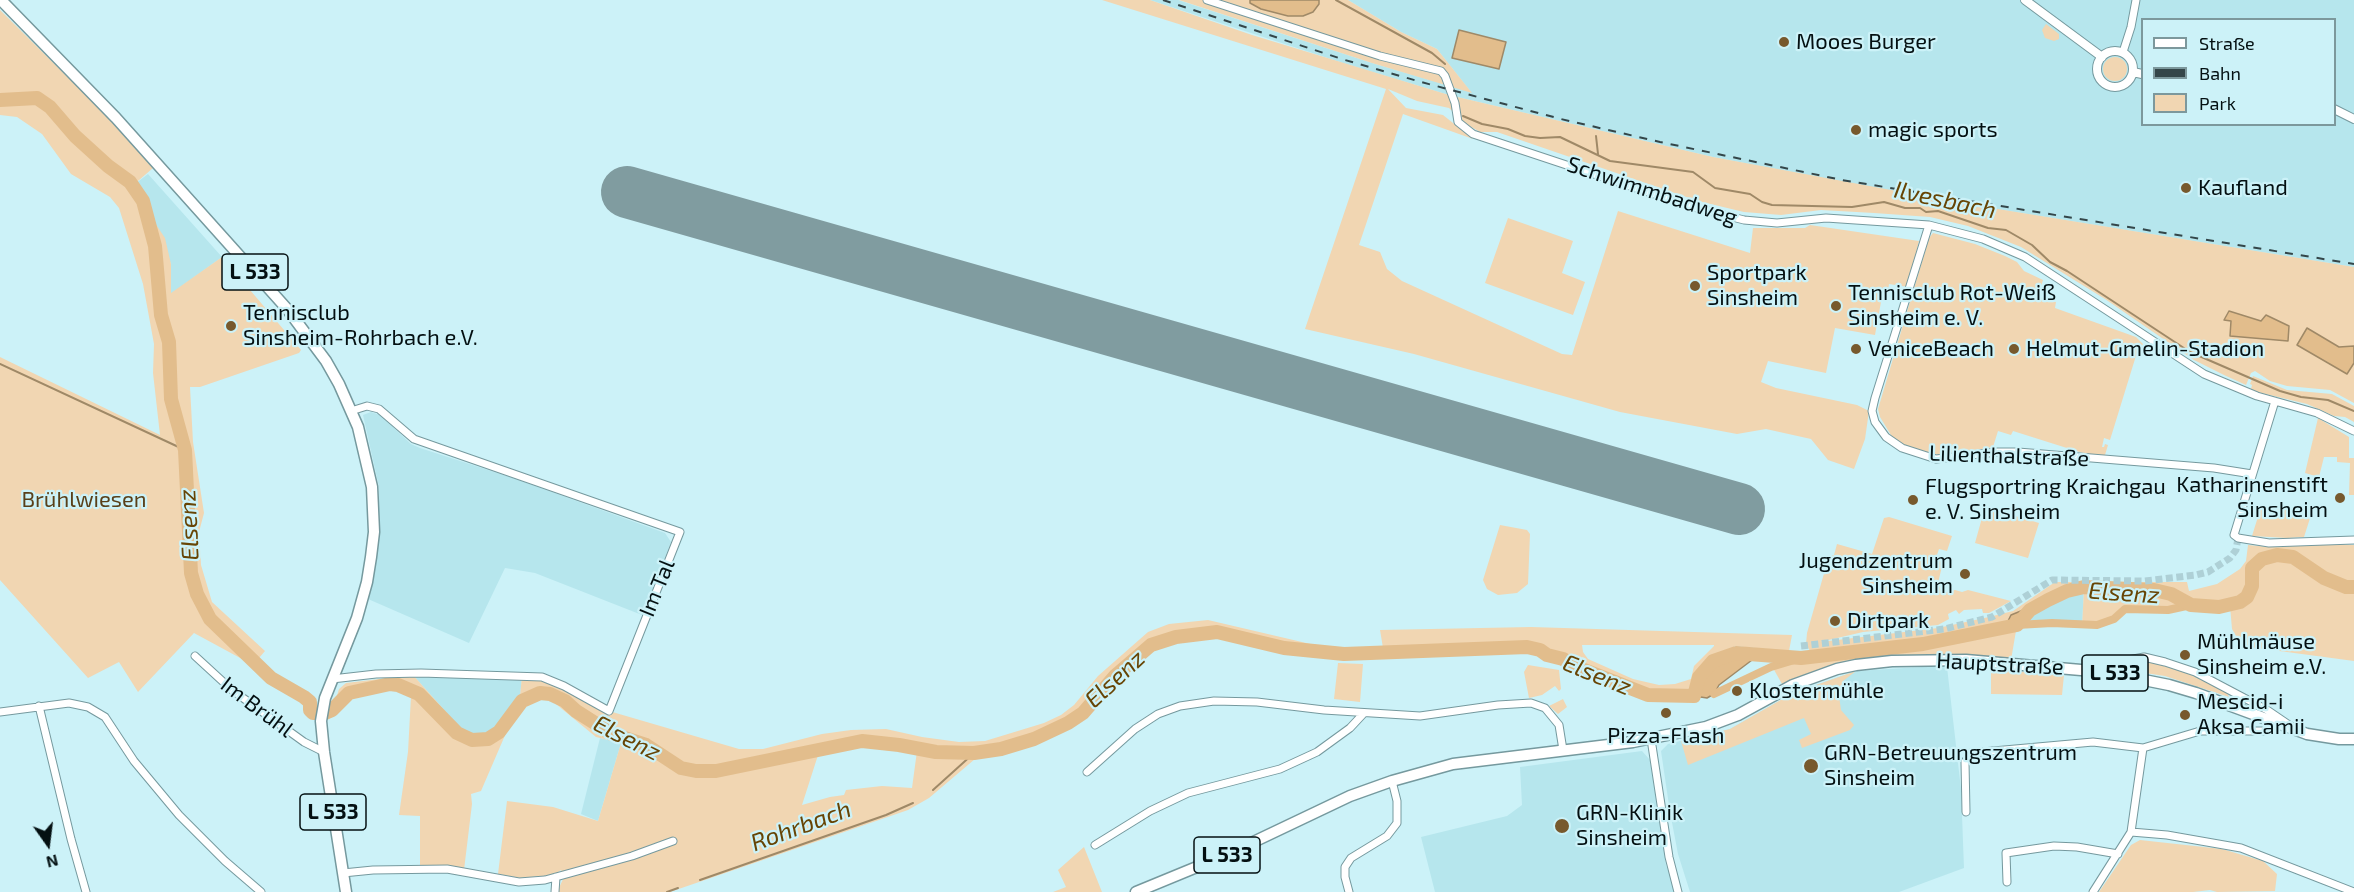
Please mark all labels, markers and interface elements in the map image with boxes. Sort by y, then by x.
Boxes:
legend [2141,18,2336,126]
place label: Mooes Burger [1796,29,1936,55]
text: Straße [2199,32,2255,54]
marker: Mooes Burger [1777,35,1791,49]
text: Bahn [2199,62,2241,84]
text: Park [2199,92,2236,114]
place label: magic sports [1868,117,1998,143]
marker: magic sports [1849,123,1863,137]
street label: Schwimmbadweg [1564,151,1740,231]
water label: Ilvesbach [1891,175,1999,225]
place label: Kaufland [2198,175,2288,201]
marker: Kaufland [2179,181,2193,195]
road number: L 533 [222,254,288,290]
place label: Sportpark Sinsheim [1707,260,1807,312]
marker: Sportpark Sinsheim [1688,279,1702,293]
place label: Tennisclub Rot-Weiß Sinsheim e. V. [1848,280,2056,332]
marker: Tennisclub Rot-Weiß Sinsheim e. V. [1829,299,1843,313]
place label: Tennisclub Sinsheim-Rohrbach e.V. [243,300,478,352]
marker: Tennisclub Sinsheim-Rohrbach e.V. [224,319,238,333]
place label: VeniceBeach [1868,336,1994,362]
place label: Helmut-Gmelin-Stadion [2026,336,2264,362]
marker: VeniceBeach [1849,342,1863,356]
marker: Helmut-Gmelin-Stadion [2007,342,2021,356]
street label: Lilienthalstraße [1928,440,2090,472]
place label: Katharinenstift Sinsheim [2176,472,2328,524]
place label: Flugsportring Kraichgau e. V. Sinsheim [1925,474,2166,526]
park label: Brühlwiesen [21,487,147,513]
water label: Elsenz [173,489,205,561]
marker: Katharinenstift Sinsheim [2333,491,2347,505]
marker: Flugsportring Kraichgau e. V. Sinsheim [1906,493,1920,507]
place label: Jugendzentrum Sinsheim [1799,548,1953,600]
street label: Im Tal [634,556,680,620]
marker: Jugendzentrum Sinsheim [1958,567,1972,581]
water label: Elsenz [2087,576,2161,610]
place label: Dirtpark [1847,608,1929,634]
marker: Dirtpark [1828,614,1842,628]
place label: Mühlmäuse Sinsheim e.V. [2197,629,2326,680]
water label: Elsenz [1079,644,1151,714]
street label: Hauptstraße [1936,647,2064,681]
water label: Elsenz [1558,648,1636,702]
marker: Mühlmäuse Sinsheim e.V. [2178,648,2192,662]
road number: L 533 [2082,655,2148,691]
street label: Im Brühl [215,671,299,743]
place label: Klostermühle [1749,678,1884,704]
marker: Klostermühle [1730,684,1744,698]
place label: Mescid-i Aksa Camii [2197,689,2305,740]
marker: Pizza-Flash [1659,706,1673,720]
marker: Mescid-i Aksa Camii [2178,708,2192,722]
water label: Elsenz [589,709,665,767]
place label: Pizza-Flash [1607,723,1725,749]
place label: GRN-Betreuungszentrum Sinsheim [1824,740,2077,792]
marker: GRN-Betreuungszentrum Sinsheim [1802,757,1820,775]
road number: L 533 [300,794,366,830]
water label: Rohrbach [747,795,855,857]
place label: GRN-Klinik Sinsheim [1576,800,1683,852]
north arrow [18,814,78,874]
marker: GRN-Klinik Sinsheim [1553,817,1571,835]
road number: L 533 [1194,837,1260,873]
text: N [45,851,60,873]

